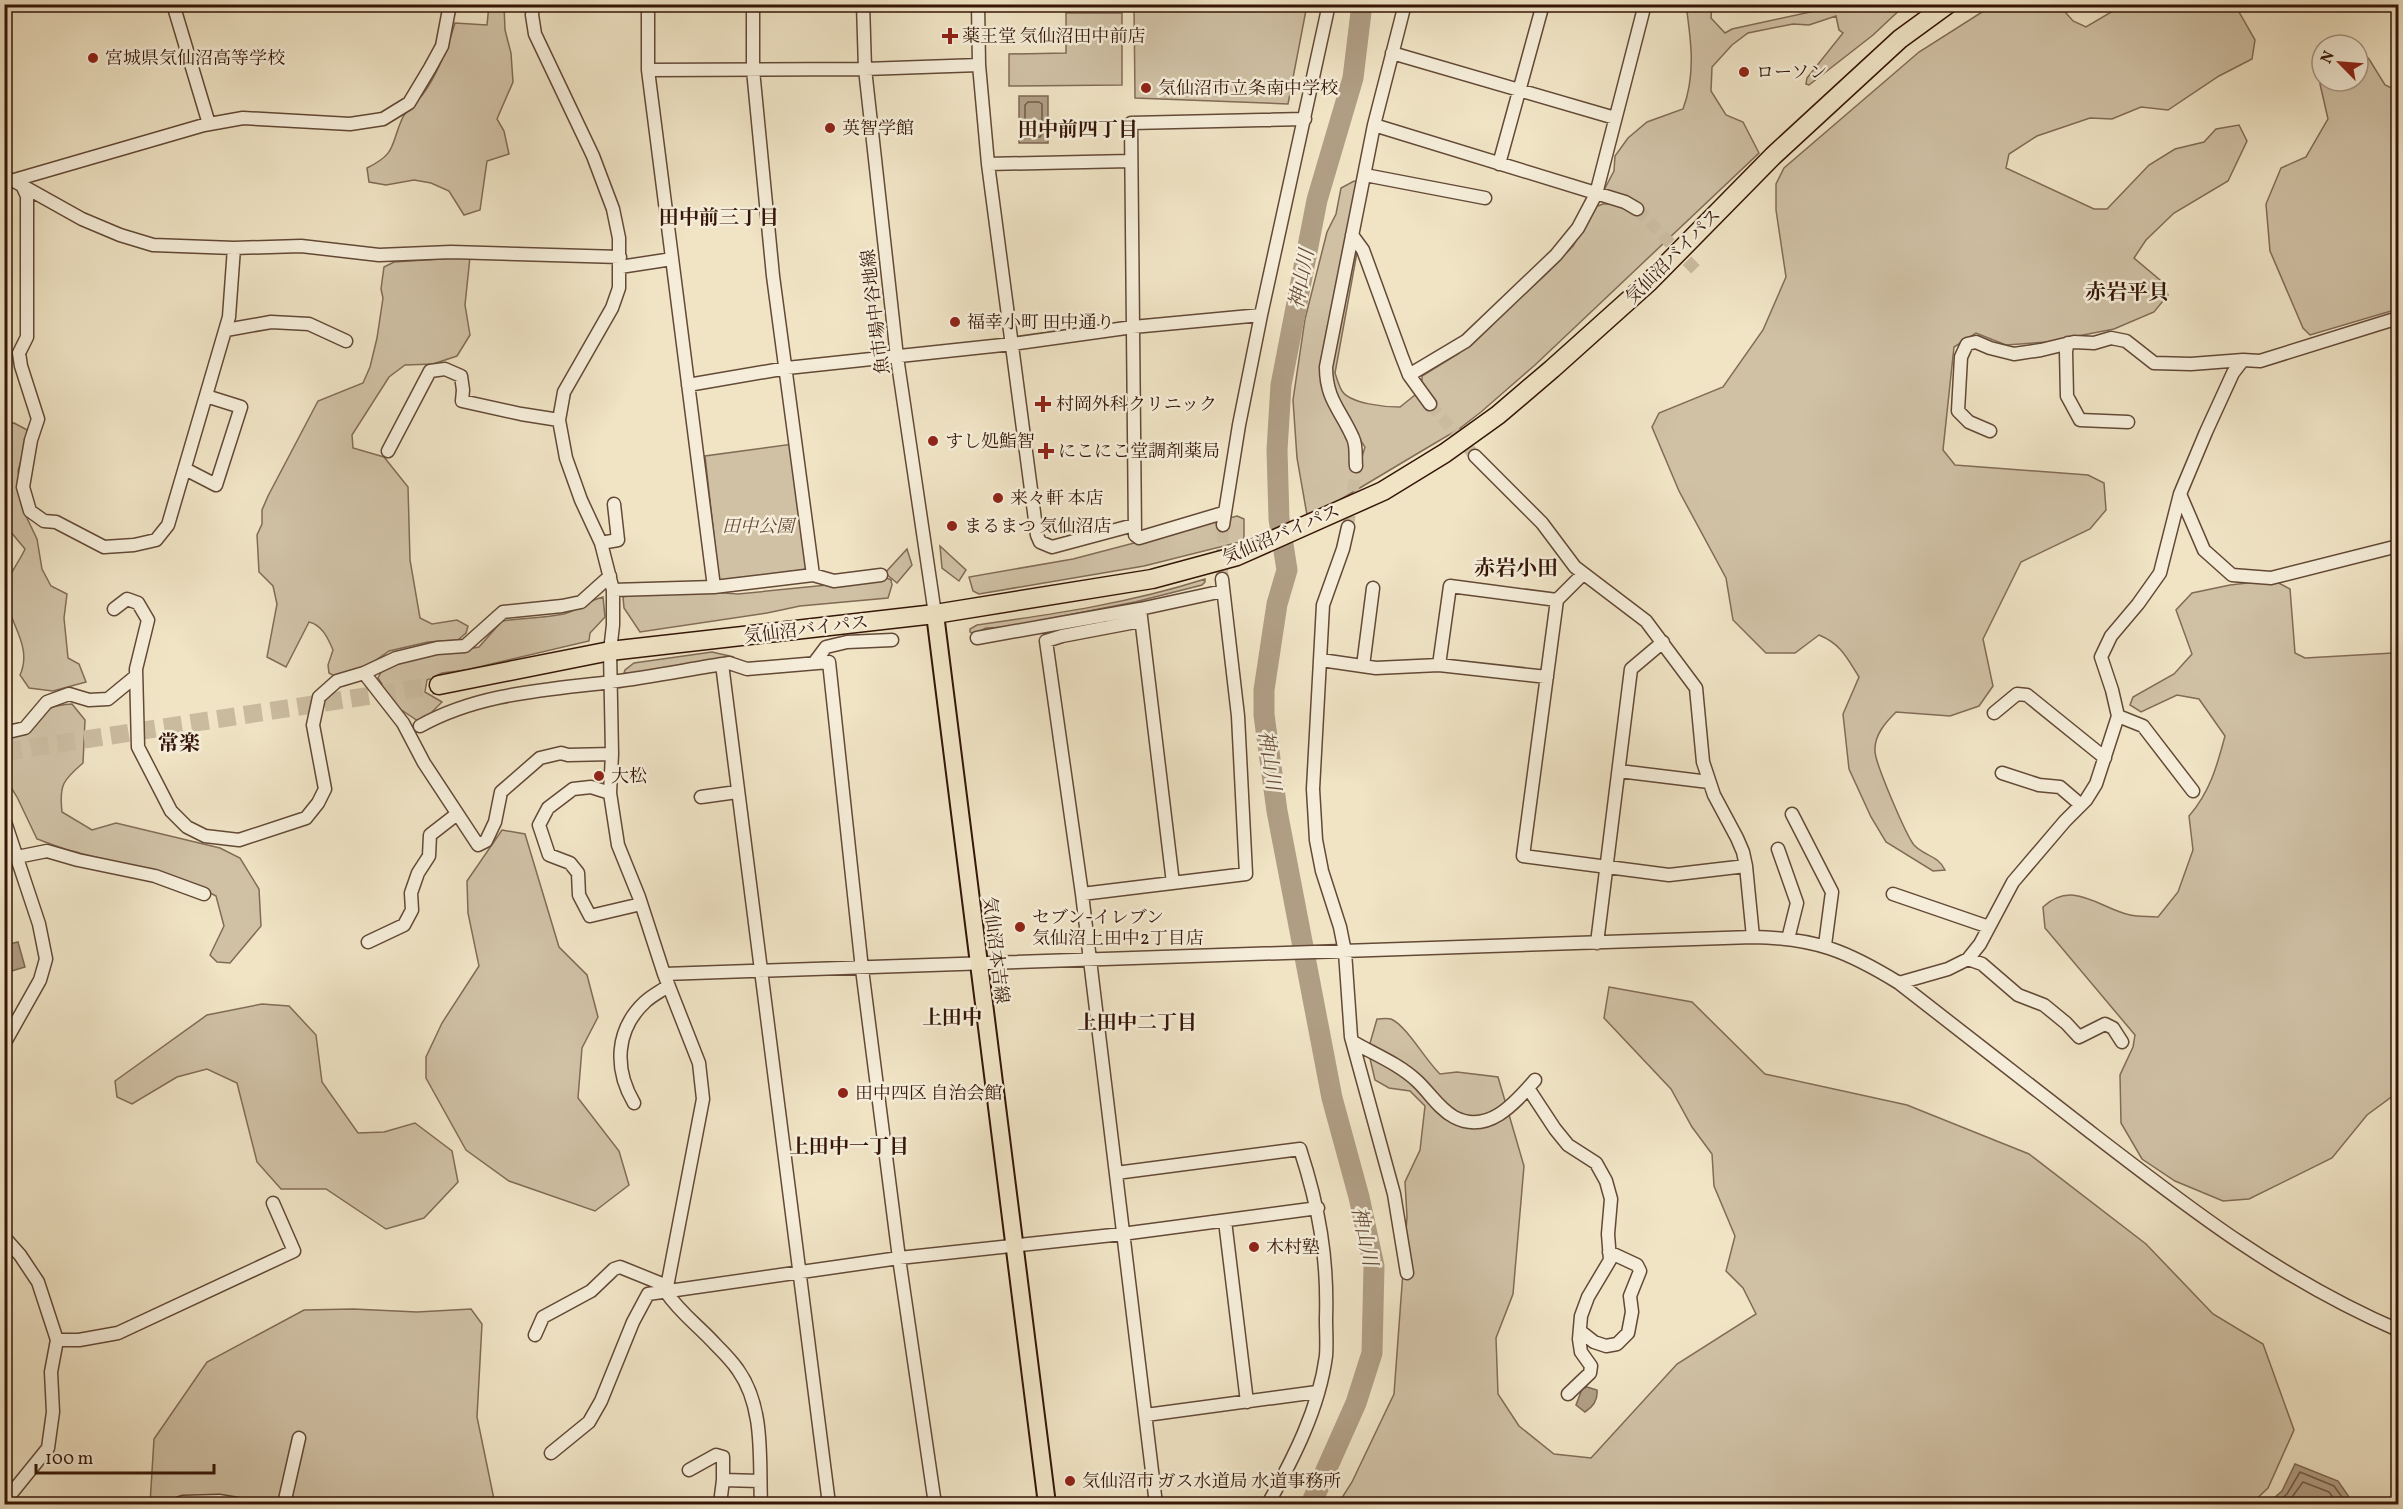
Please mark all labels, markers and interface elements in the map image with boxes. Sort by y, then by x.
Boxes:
place label: 薬王堂 気仙沼田中前店 [962,25,1146,50]
marker: 薬王堂 気仙沼田中前店 [943,29,957,43]
north arrow [2310,33,2370,93]
place label: 宮城県気仙沼高等学校 [105,47,285,72]
text: N [2316,47,2341,67]
marker: 宮城県気仙沼高等学校 [86,51,100,65]
place label: ローソン [1756,61,1827,86]
marker: ローソン [1737,65,1751,79]
place label: 気仙沼市立条南中学校 [1158,77,1338,102]
marker: 気仙沼市立条南中学校 [1139,81,1153,95]
place label: 英智学館 [842,117,914,142]
district label: 田中前四丁目 [1018,117,1138,145]
marker: 英智学館 [823,121,837,135]
street label: 気仙沼バイパス [1621,204,1727,310]
district label: 田中前三丁目 [659,205,779,233]
water label: 神山川 [1283,245,1323,312]
street label: 魚市場中谷地線 [856,248,897,376]
district label: 赤岩平貝 [2085,279,2169,308]
place label: 福幸小町 田中通り [967,311,1115,336]
marker: 福幸小町 田中通り [948,315,962,329]
place label: 村岡外科クリニック [1056,393,1217,418]
marker: 村岡外科クリニック [1034,395,1052,413]
place label: すし処鮨智 [945,430,1035,455]
marker: すし処鮨智 [926,434,940,448]
place label: にこにこ堂調剤薬局 [1058,440,1220,465]
marker: にこにこ堂調剤薬局 [1039,444,1053,458]
place label: 来々軒 本店 [1010,487,1104,512]
marker: 来々軒 本店 [991,491,1005,505]
street label: 気仙沼バイパス [1219,499,1344,571]
park label: 田中公園 [722,515,797,540]
place label: まるまつ 気仙沼店 [964,515,1112,540]
marker: まるまつ 気仙沼店 [945,519,959,533]
district label: 赤岩小田 [1474,555,1558,584]
street label: 気仙沼バイパス [742,610,870,651]
water label: 神山川 [1250,729,1286,794]
district label: 常楽 [158,730,200,759]
place label: 大松 [611,765,647,790]
marker: 大松 [592,769,606,783]
street label: 気仙沼本吉線 [976,895,1013,1005]
place label: セブン-イレブン 気仙沼上田中2丁目店 [1032,906,1204,952]
marker: セブン-イレブン 気仙沼上田中2丁目店 [1013,920,1027,934]
district label: 上田中 [922,1005,982,1033]
district label: 上田中二丁目 [1077,1010,1197,1038]
place label: 田中四区 自治会館 [855,1082,1003,1107]
marker: 田中四区 自治会館 [836,1086,850,1100]
district label: 上田中一丁目 [789,1134,909,1162]
water label: 神山川 [1343,1204,1383,1271]
place label: 木村塾 [1266,1236,1320,1261]
marker: 木村塾 [1247,1240,1261,1254]
scale bar [36,1437,214,1475]
text: 100 m [45,1447,94,1472]
place label: 気仙沼市 ガス水道局 水道事務所 [1082,1470,1341,1495]
marker: 気仙沼市 ガス水道局 水道事務所 [1063,1474,1077,1488]

